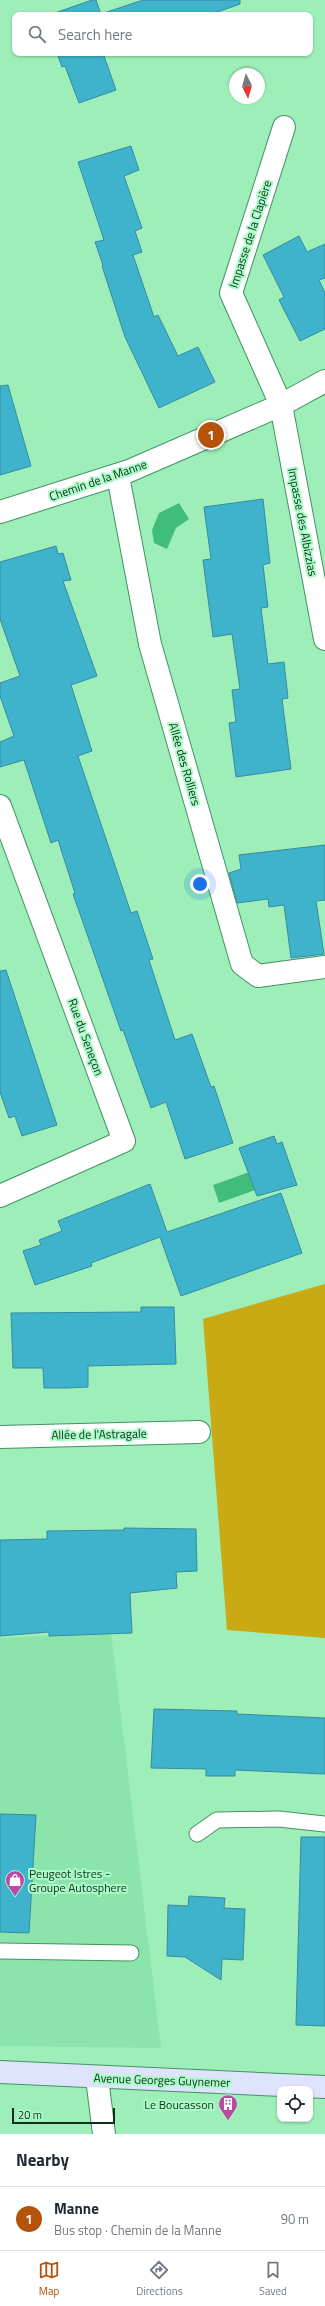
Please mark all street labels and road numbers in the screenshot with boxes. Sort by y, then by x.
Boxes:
street label: Impasse de la Clapière [224,178,276,290]
street label: Chemin de la Manne [47,454,149,506]
street label: Impasse des Albizzias [283,466,323,578]
street label: Allée des Rolliers [164,720,206,808]
street label: Rue du Seneçon [63,996,109,1078]
street label: Allée de l'Astragale [51,1424,147,1444]
street label: Avenue Georges Guynemer [93,2068,231,2092]

